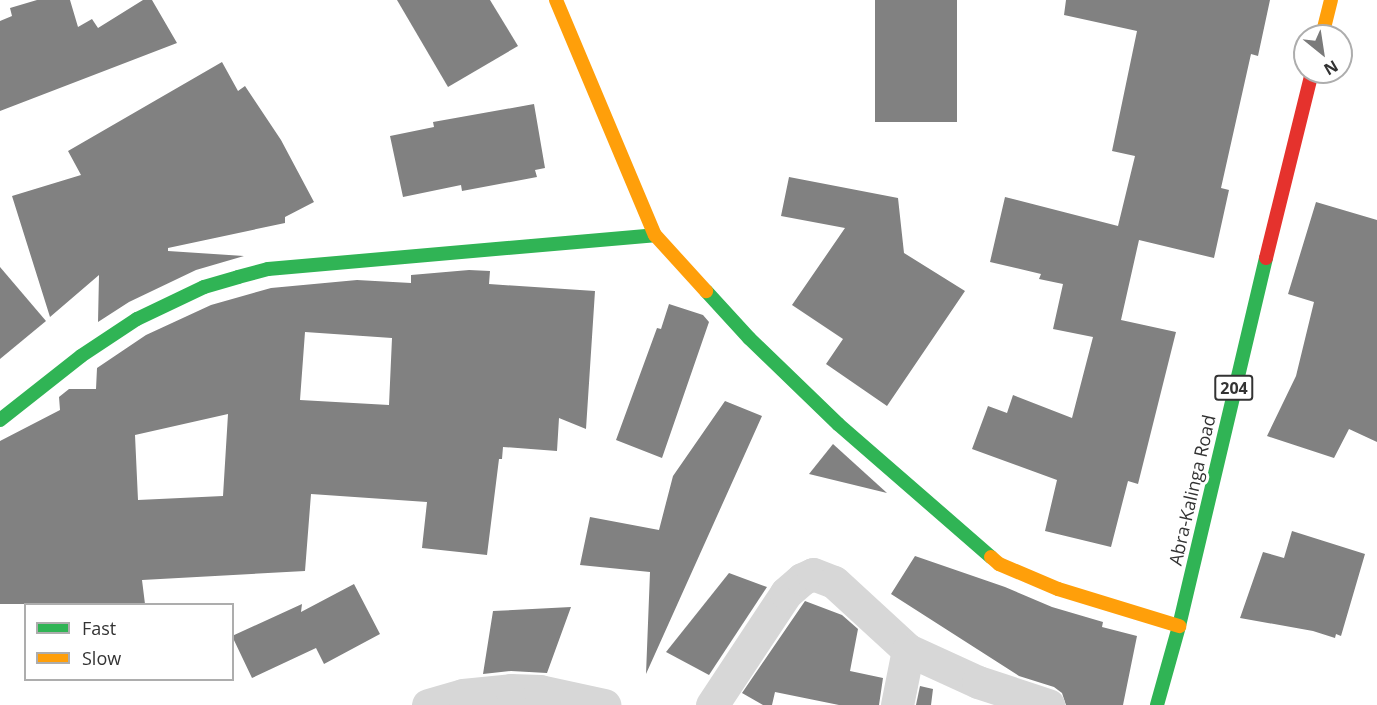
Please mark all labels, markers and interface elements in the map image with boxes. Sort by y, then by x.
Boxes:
north arrow [1293,24,1353,84]
text: N [1320,55,1342,81]
road number: 204 [1213,375,1255,401]
street label: Abra-Kalinga Road [1164,412,1220,568]
legend [24,603,234,681]
text: Fast [82,616,116,640]
text: Slow [82,646,121,670]

